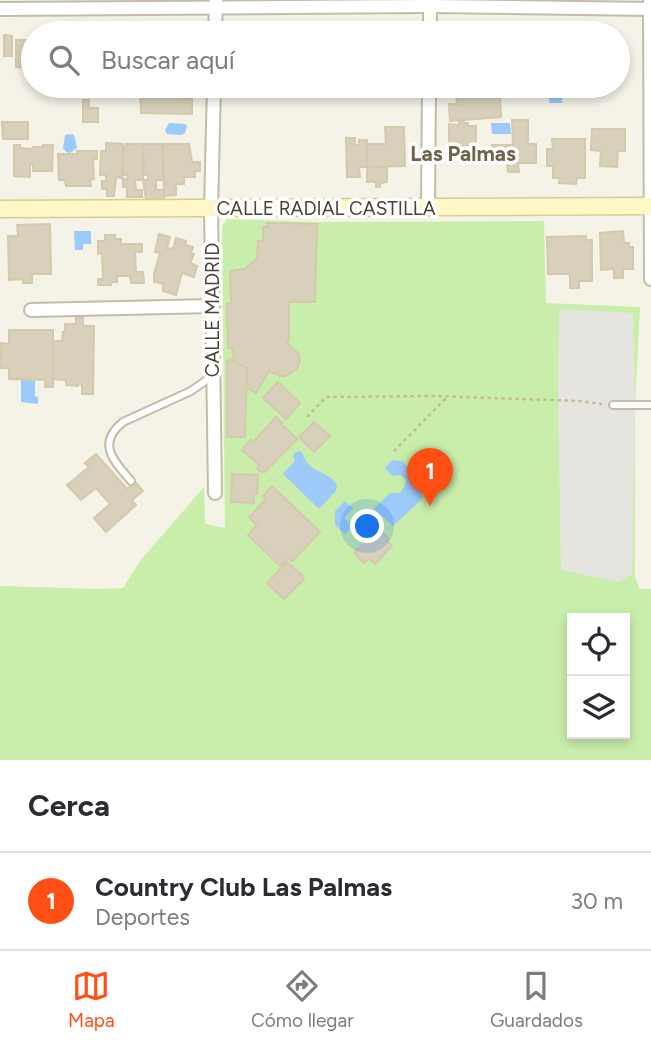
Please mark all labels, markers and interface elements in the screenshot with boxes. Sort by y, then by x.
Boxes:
search box [21,21,630,98]
icon: search [45,41,83,79]
text: Buscar aquí [101,44,235,76]
district label: Las Palmas [410,141,516,166]
street label: CALLE RADIAL CASTILLA [216,197,436,220]
street label: CALLE MADRID [201,243,224,377]
pin: 1 [407,448,453,506]
your location [350,509,384,543]
map controls [567,613,630,739]
button: locate [567,613,630,676]
button: layers [567,676,630,739]
text: Cerca [28,787,110,824]
text: Country Club Las Palmas [95,871,392,903]
text: 1 [46,887,56,915]
text: 30 m [570,887,623,915]
text: Deportes [95,903,190,931]
tab: Mapa [68,967,115,1032]
tab: Cómo llegar [251,967,354,1032]
tab: Guardados [490,967,583,1032]

